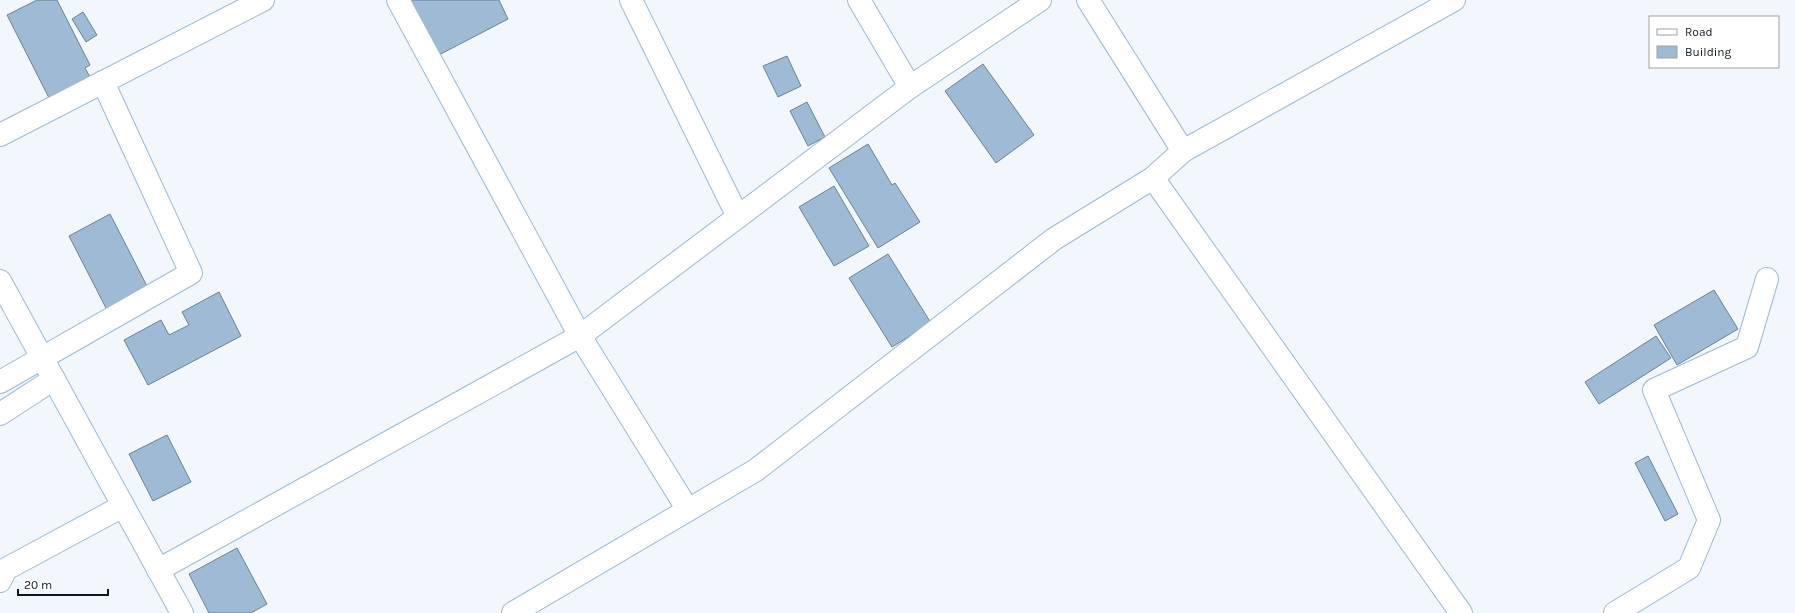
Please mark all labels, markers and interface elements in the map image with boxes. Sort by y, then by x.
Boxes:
legend [1649,16,1779,68]
text: Road [1685,25,1713,39]
text: Building [1685,45,1732,59]
scale bar [18,571,108,597]
text: 20 m [24,578,52,592]

